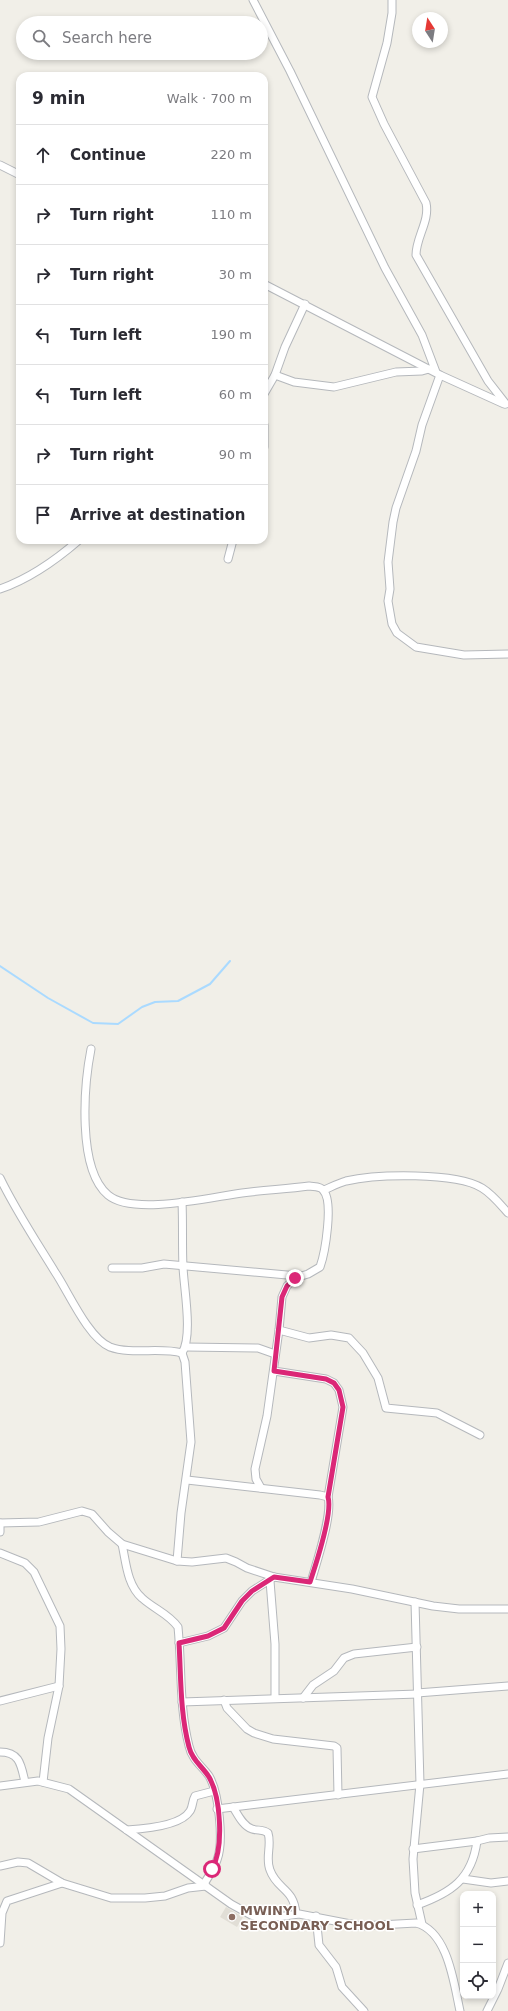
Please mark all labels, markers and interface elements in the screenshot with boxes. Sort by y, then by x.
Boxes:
north arrow [412,12,448,48]
search box [16,16,268,60]
icon: search [30,27,52,49]
text: Search here [62,29,152,47]
text: 9 min [32,88,85,108]
text: Walk · 700 m [167,91,252,106]
icon: ahead [32,144,54,166]
text: Continue [70,146,146,164]
text: 220 m [210,147,252,162]
icon: right [32,204,54,226]
text: Turn right [70,206,154,224]
text: 110 m [210,207,252,222]
icon: right [32,264,54,286]
text: Turn right [70,266,154,284]
text: 30 m [219,267,252,282]
icon: left [32,324,54,346]
text: Turn left [70,326,142,344]
text: 190 m [210,327,252,342]
icon: left [32,384,54,406]
text: Turn left [70,386,142,404]
text: 60 m [219,387,252,402]
icon: right [32,444,54,466]
text: Turn right [70,446,154,464]
text: 90 m [219,447,252,462]
icon: arrive [32,504,54,526]
text: Arrive at destination [70,506,245,524]
route end [286,1269,304,1287]
route start [203,1860,221,1878]
map controls [460,1891,496,1999]
button: + [460,1891,496,1927]
place label: MWINYI SECONDARY SCHOOL [240,1903,394,1933]
marker: MWINYI SECONDARY SCHOOL [227,1912,237,1922]
button: − [460,1927,496,1963]
button: locate [460,1963,496,1999]

